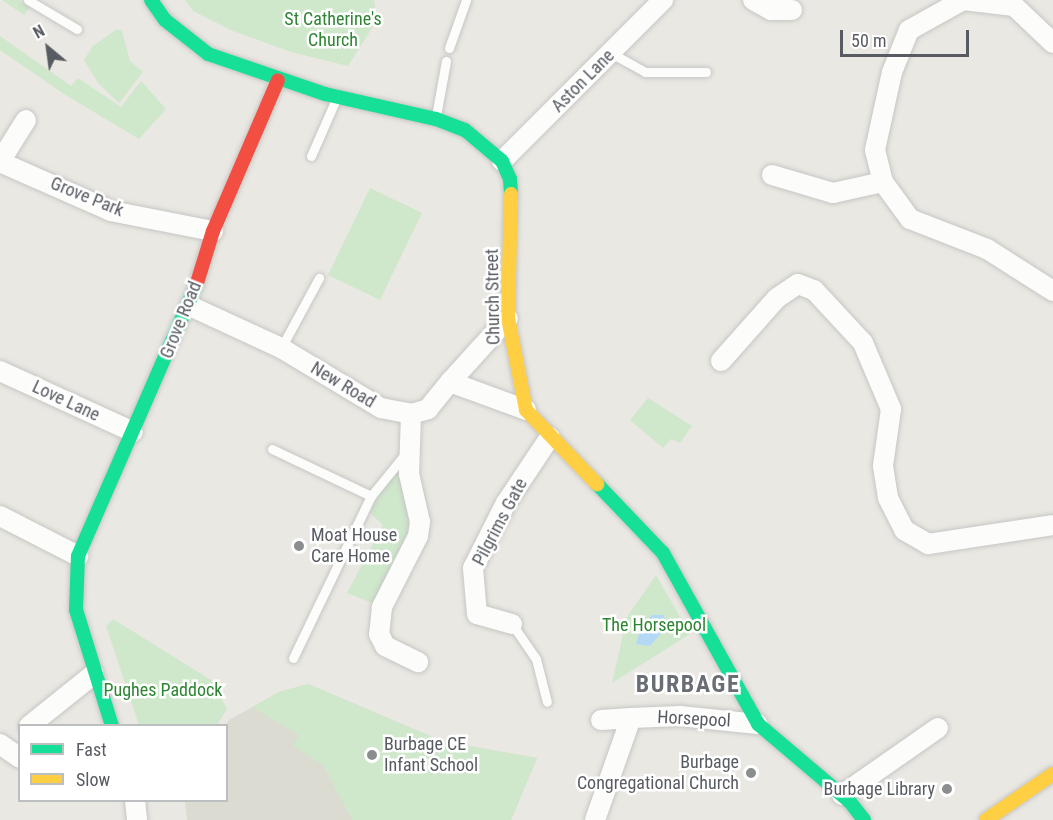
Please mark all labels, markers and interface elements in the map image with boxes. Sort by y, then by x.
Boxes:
park label: St Catherine's Church [284,9,382,52]
north arrow [18,18,78,78]
scale bar [843,18,972,56]
text: N [30,21,48,43]
text: 50 m [851,30,886,51]
street label: Aston Lane [547,45,619,117]
street label: Grove Park [47,173,127,221]
street label: Church Street [481,249,505,345]
street label: Grove Road [156,278,206,362]
street label: New Road [307,357,379,413]
street label: Love Lane [29,376,103,426]
street label: Pilgrims Gate [468,475,532,569]
place label: Moat House Care Home [311,525,397,568]
marker: Moat House Care Home [292,539,306,553]
park label: The Horsepool [602,614,706,636]
district label: BURBAGE [636,671,740,699]
park label: Pughes Paddock [104,679,222,701]
street label: Horsepool [657,706,731,732]
legend [18,724,228,802]
place label: Burbage CE Infant School [384,734,478,777]
text: Fast [76,739,107,760]
marker: Burbage CE Infant School [365,748,379,762]
place label: Burbage Congregational Church [577,752,739,795]
marker: Burbage Congregational Church [744,766,758,780]
text: Slow [76,769,110,790]
place label: Burbage Library [824,778,935,800]
marker: Burbage Library [940,782,954,796]

